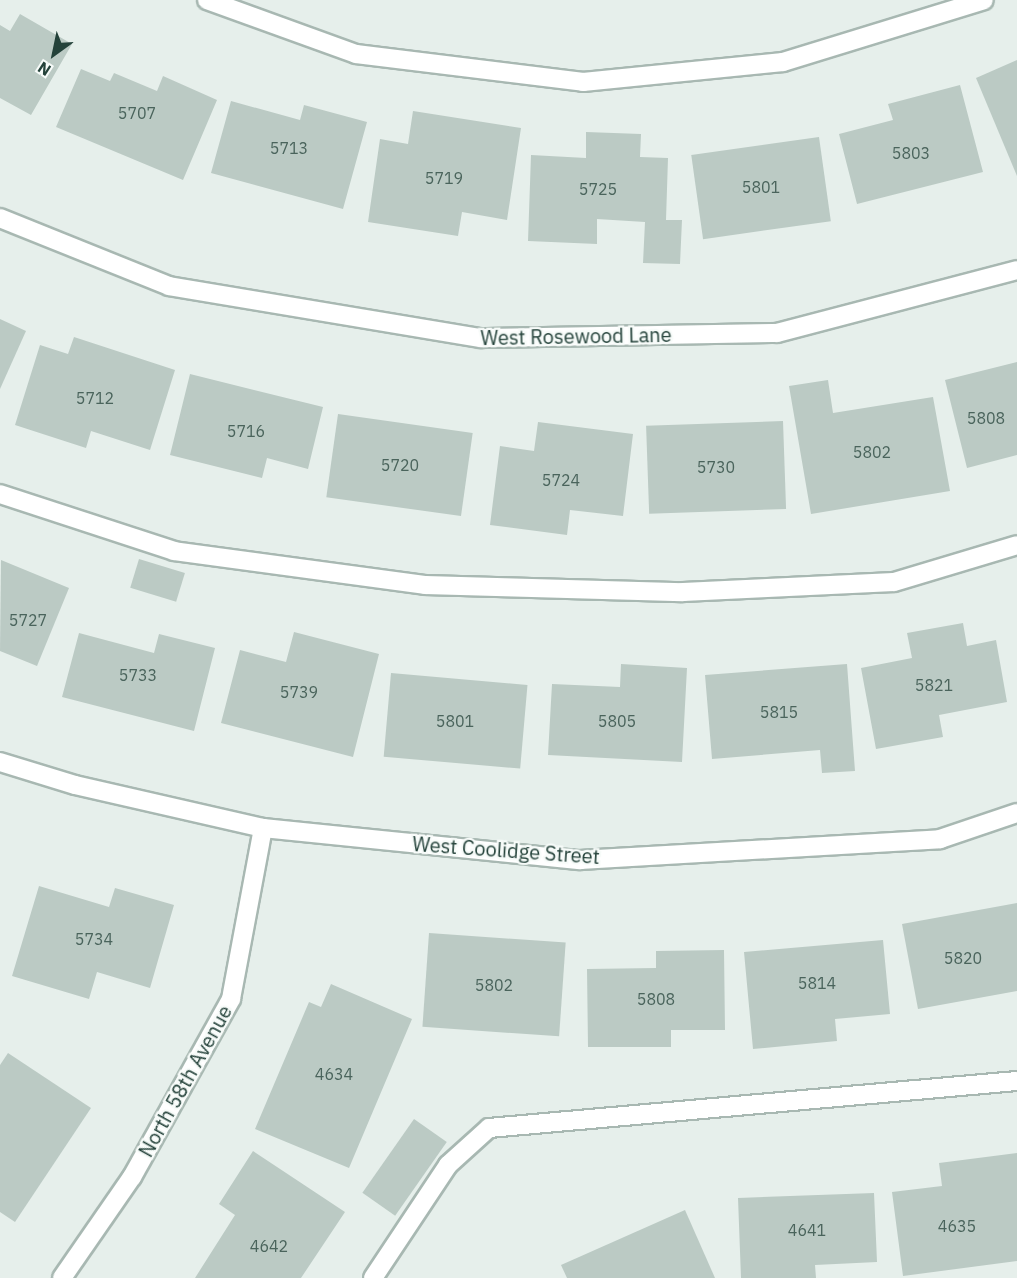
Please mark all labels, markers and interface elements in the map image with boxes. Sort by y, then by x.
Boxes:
north arrow [24,24,84,84]
text: N [34,58,55,81]
house number: 5707 [118,103,156,123]
house number: 5713 [270,138,308,158]
house number: 5803 [892,143,930,163]
house number: 5719 [425,168,463,188]
house number: 5801 [742,177,780,197]
house number: 5725 [579,179,617,199]
street label: West Rosewood Lane [480,322,672,350]
house number: 5712 [76,388,114,408]
house number: 5808 [967,408,1005,428]
house number: 5716 [227,421,265,441]
house number: 5802 [853,442,891,462]
house number: 5720 [381,455,419,475]
house number: 5730 [697,457,735,477]
house number: 5724 [542,470,580,490]
house number: 5727 [9,610,47,630]
house number: 5733 [119,665,157,685]
house number: 5821 [915,675,953,695]
house number: 5739 [280,682,318,702]
house number: 5815 [760,702,798,722]
house number: 5801 [436,711,474,731]
house number: 5805 [598,711,636,731]
street label: West Coolidge Street [412,831,600,869]
house number: 5734 [75,929,113,949]
house number: 5820 [944,948,982,968]
house number: 5814 [798,973,836,993]
house number: 5802 [475,975,513,995]
house number: 5808 [637,989,675,1009]
street label: North 58th Avenue [133,1001,237,1161]
house number: 4634 [315,1064,353,1084]
house number: 4635 [938,1216,976,1236]
house number: 4641 [788,1220,826,1240]
house number: 4642 [250,1236,288,1256]

